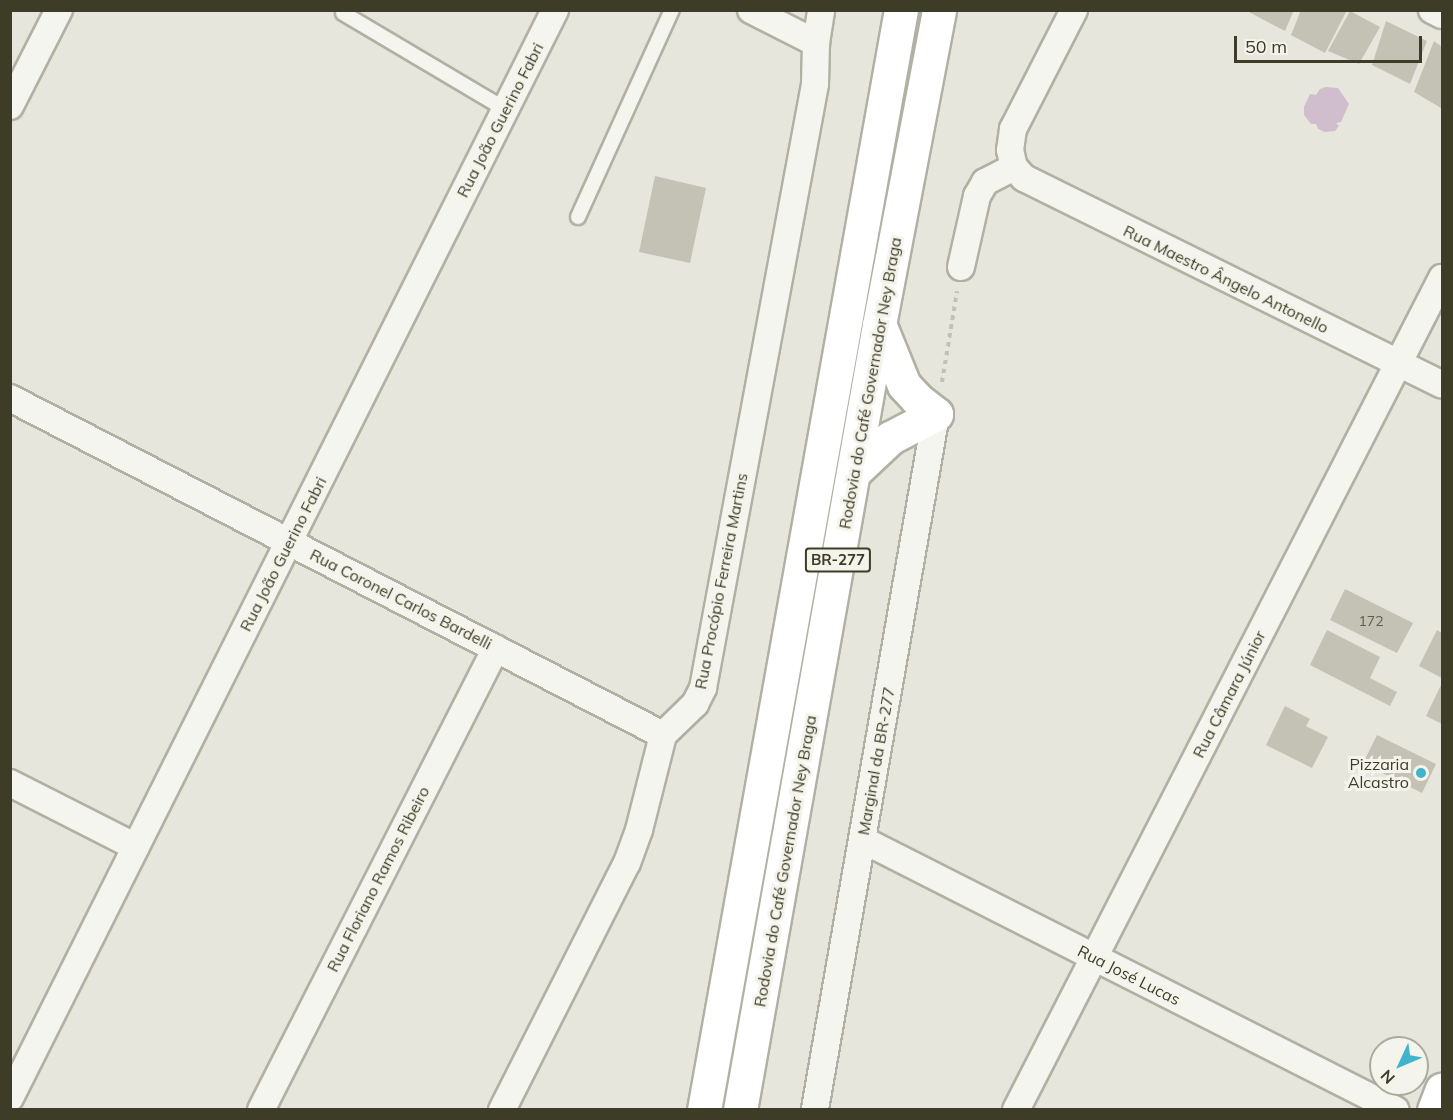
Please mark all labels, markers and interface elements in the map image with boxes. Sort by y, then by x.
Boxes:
scale bar [1237,24,1424,62]
text: 50 m [1245,35,1287,58]
street label: Rua João Guerino Fabri [453,40,547,200]
street label: Rua Maestro Ângelo Antonello [1120,221,1332,337]
street label: Rodovia do Café Governador Ney Braga [835,236,905,530]
street label: Rua Procópio Ferreira Martins [691,471,751,691]
street label: Rua João Guerino Fabri [236,474,330,634]
street label: Rua Coronel Carlos Bardelli [307,545,495,653]
road number: BR-277 [804,548,872,572]
house number: 172 [1358,613,1384,629]
street label: Rua Câmara Júnior [1189,627,1269,761]
street label: Marginal da BR-277 [854,685,898,837]
street label: Rodovia do Café Governador Ney Braga [750,714,820,1008]
place label: Pizzaria Alcastro [1348,754,1409,792]
marker: Pizzaria Alcastro [1414,766,1428,780]
street label: Rua Floriano Ramos Ribeiro [323,783,433,975]
street label: Rua José Lucas [1075,941,1183,1009]
north arrow [1369,1036,1429,1096]
text: N [1376,1066,1399,1088]

